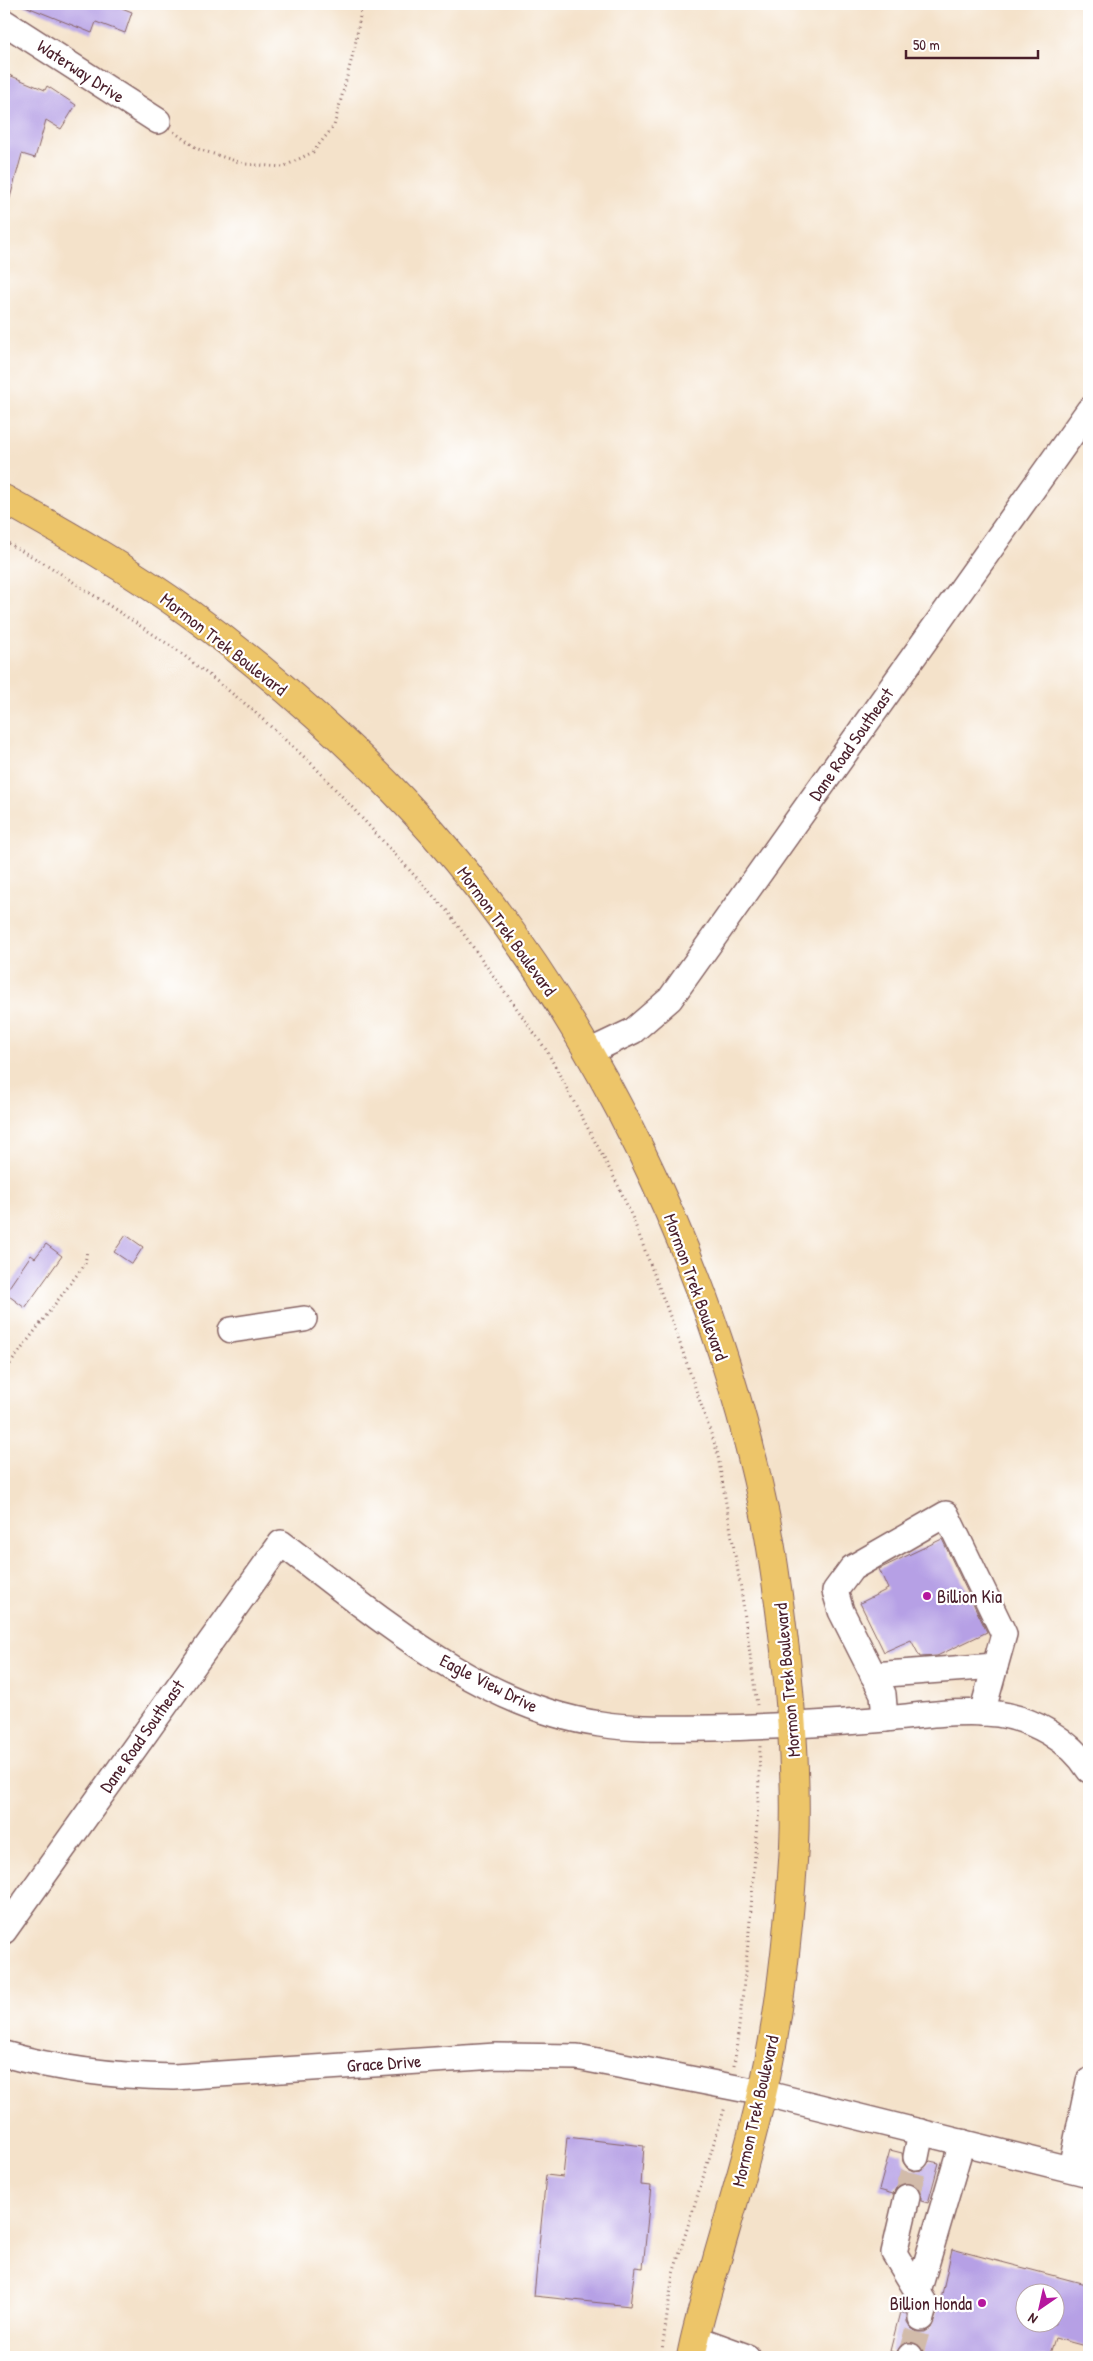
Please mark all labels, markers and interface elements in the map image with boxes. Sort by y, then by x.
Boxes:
scale bar [906,28,1038,60]
street label: Waterway Drive [32,33,130,109]
text: 50 m [913,34,940,55]
street label: Mormon Trek Boulevard [155,587,293,701]
street label: Dane Road Southeast [803,682,900,805]
street label: Mormon Trek Boulevard [451,861,563,1001]
street label: Mormon Trek Boulevard [658,1210,734,1364]
place label: Billion Kia [937,1584,1002,1609]
marker: Billion Kia [921,1590,933,1602]
street label: Mormon Trek Boulevard [768,1602,806,1758]
street label: Eagle View Drive [436,1648,542,1718]
street label: Dane Road Southeast [94,1674,191,1797]
street label: Mormon Trek Boulevard [725,2033,785,2189]
street label: Grace Drive [346,2048,422,2078]
north arrow [1016,2284,1066,2334]
place label: Billion Honda [890,2291,972,2316]
marker: Billion Honda [976,2297,988,2309]
text: N [1024,2309,1041,2329]

